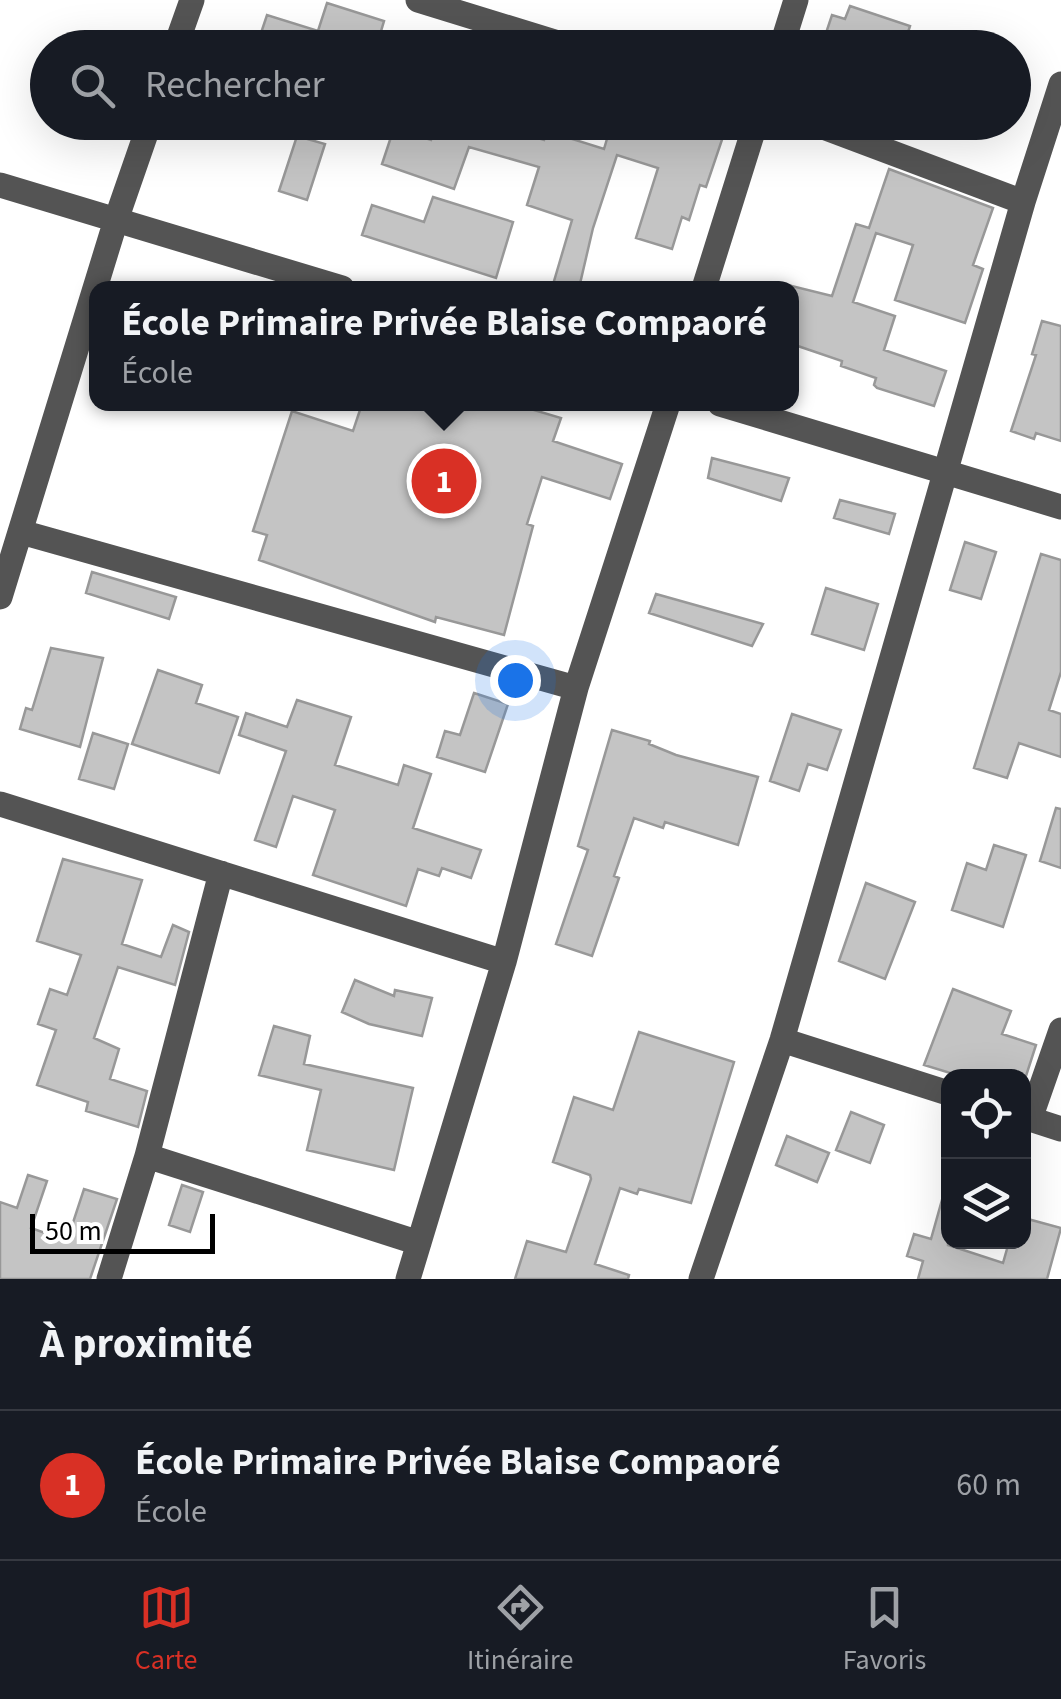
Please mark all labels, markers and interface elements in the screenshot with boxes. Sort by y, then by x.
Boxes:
search box [30,30,1031,140]
icon: search [65,58,120,113]
text: Rechercher [145,58,325,112]
popup [89,281,799,411]
text: École Primaire Privée Blaise Compaoré [121,296,767,350]
text: École [121,350,193,396]
pin: 1 [412,444,476,518]
your location [490,655,541,706]
map controls [941,1069,1031,1249]
button: locate [941,1069,1031,1159]
button: layers [941,1159,1031,1249]
scale bar [30,1209,215,1254]
text: 50 m [45,1211,102,1251]
text: À proximité [40,1314,253,1374]
text: École Primaire Privée Blaise Compaoré [135,1435,781,1489]
text: 1 [64,1462,81,1508]
text: 60 m [956,1462,1021,1508]
text: École [135,1489,207,1535]
tab: Carte [135,1580,198,1680]
tab: Itinéraire [467,1580,573,1680]
tab: Favoris [843,1580,926,1680]

